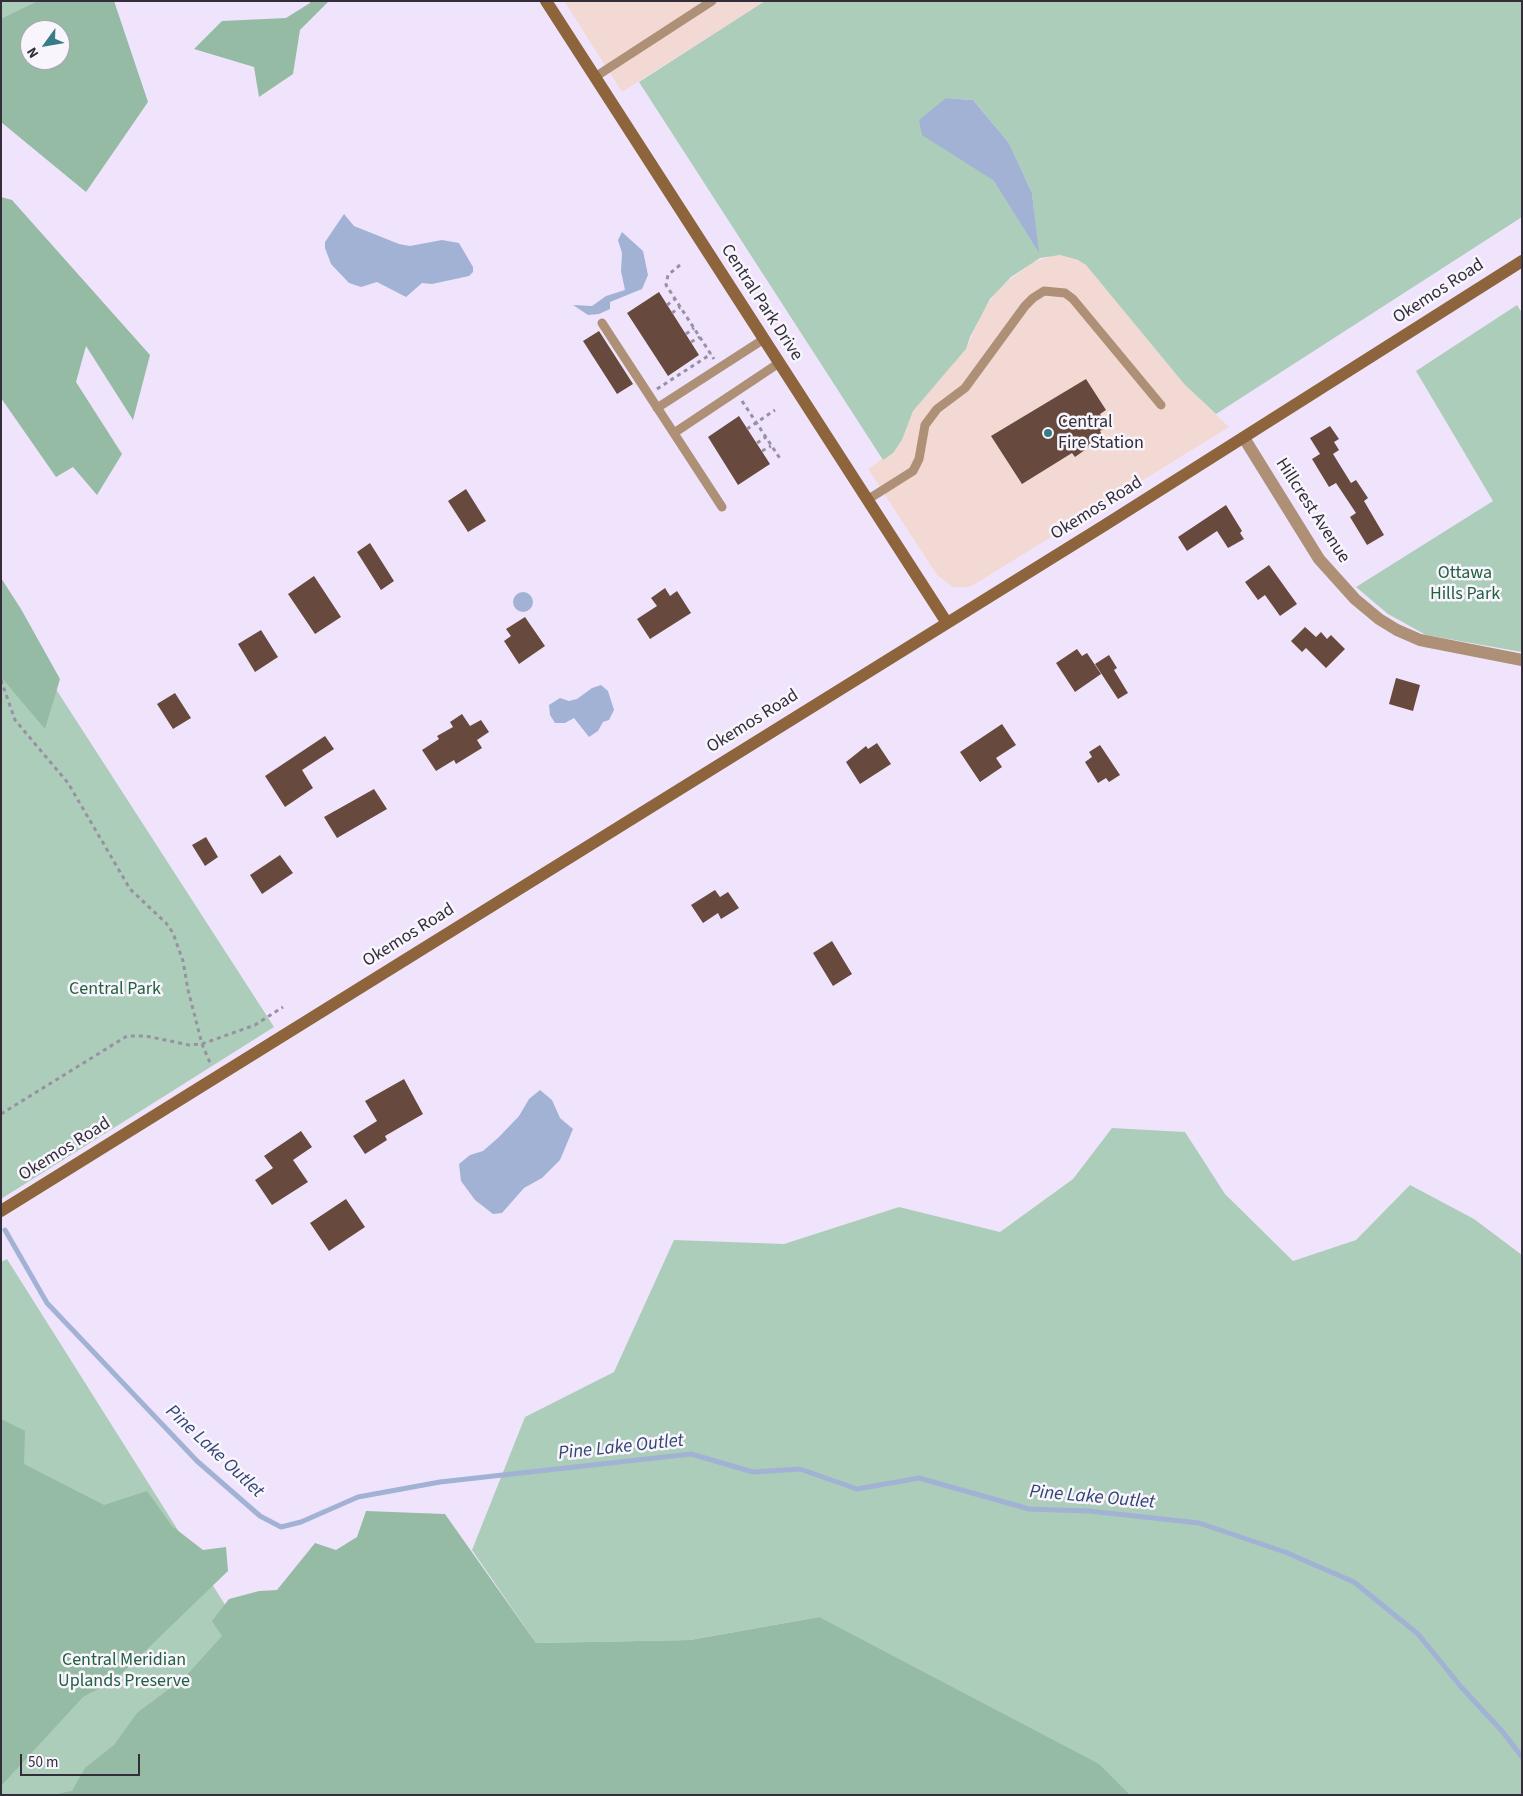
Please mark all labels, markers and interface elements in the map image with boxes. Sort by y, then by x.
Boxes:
north arrow [20,20,70,70]
text: N [22,43,44,62]
street label: Central Park Drive [715,241,807,365]
street label: Okemos Road [1390,255,1488,329]
place label: Central Fire Station [1058,412,1144,454]
marker: Central Fire Station [1042,427,1054,439]
street label: Hillcrest Avenue [1270,454,1354,568]
street label: Okemos Road [1047,472,1147,546]
park label: Ottawa Hills Park [1430,563,1500,606]
street label: Okemos Road [703,685,803,759]
street label: Okemos Road [359,899,459,973]
park label: Central Park [69,979,161,1001]
street label: Okemos Road [15,1113,115,1187]
water label: Pine Lake Outlet [160,1401,268,1503]
water label: Pine Lake Outlet [557,1430,685,1466]
water label: Pine Lake Outlet [1028,1481,1156,1515]
park label: Central Meridian Uplands Preserve [58,1650,190,1692]
scale bar [22,1744,142,1776]
text: 50 m [28,1752,58,1773]

